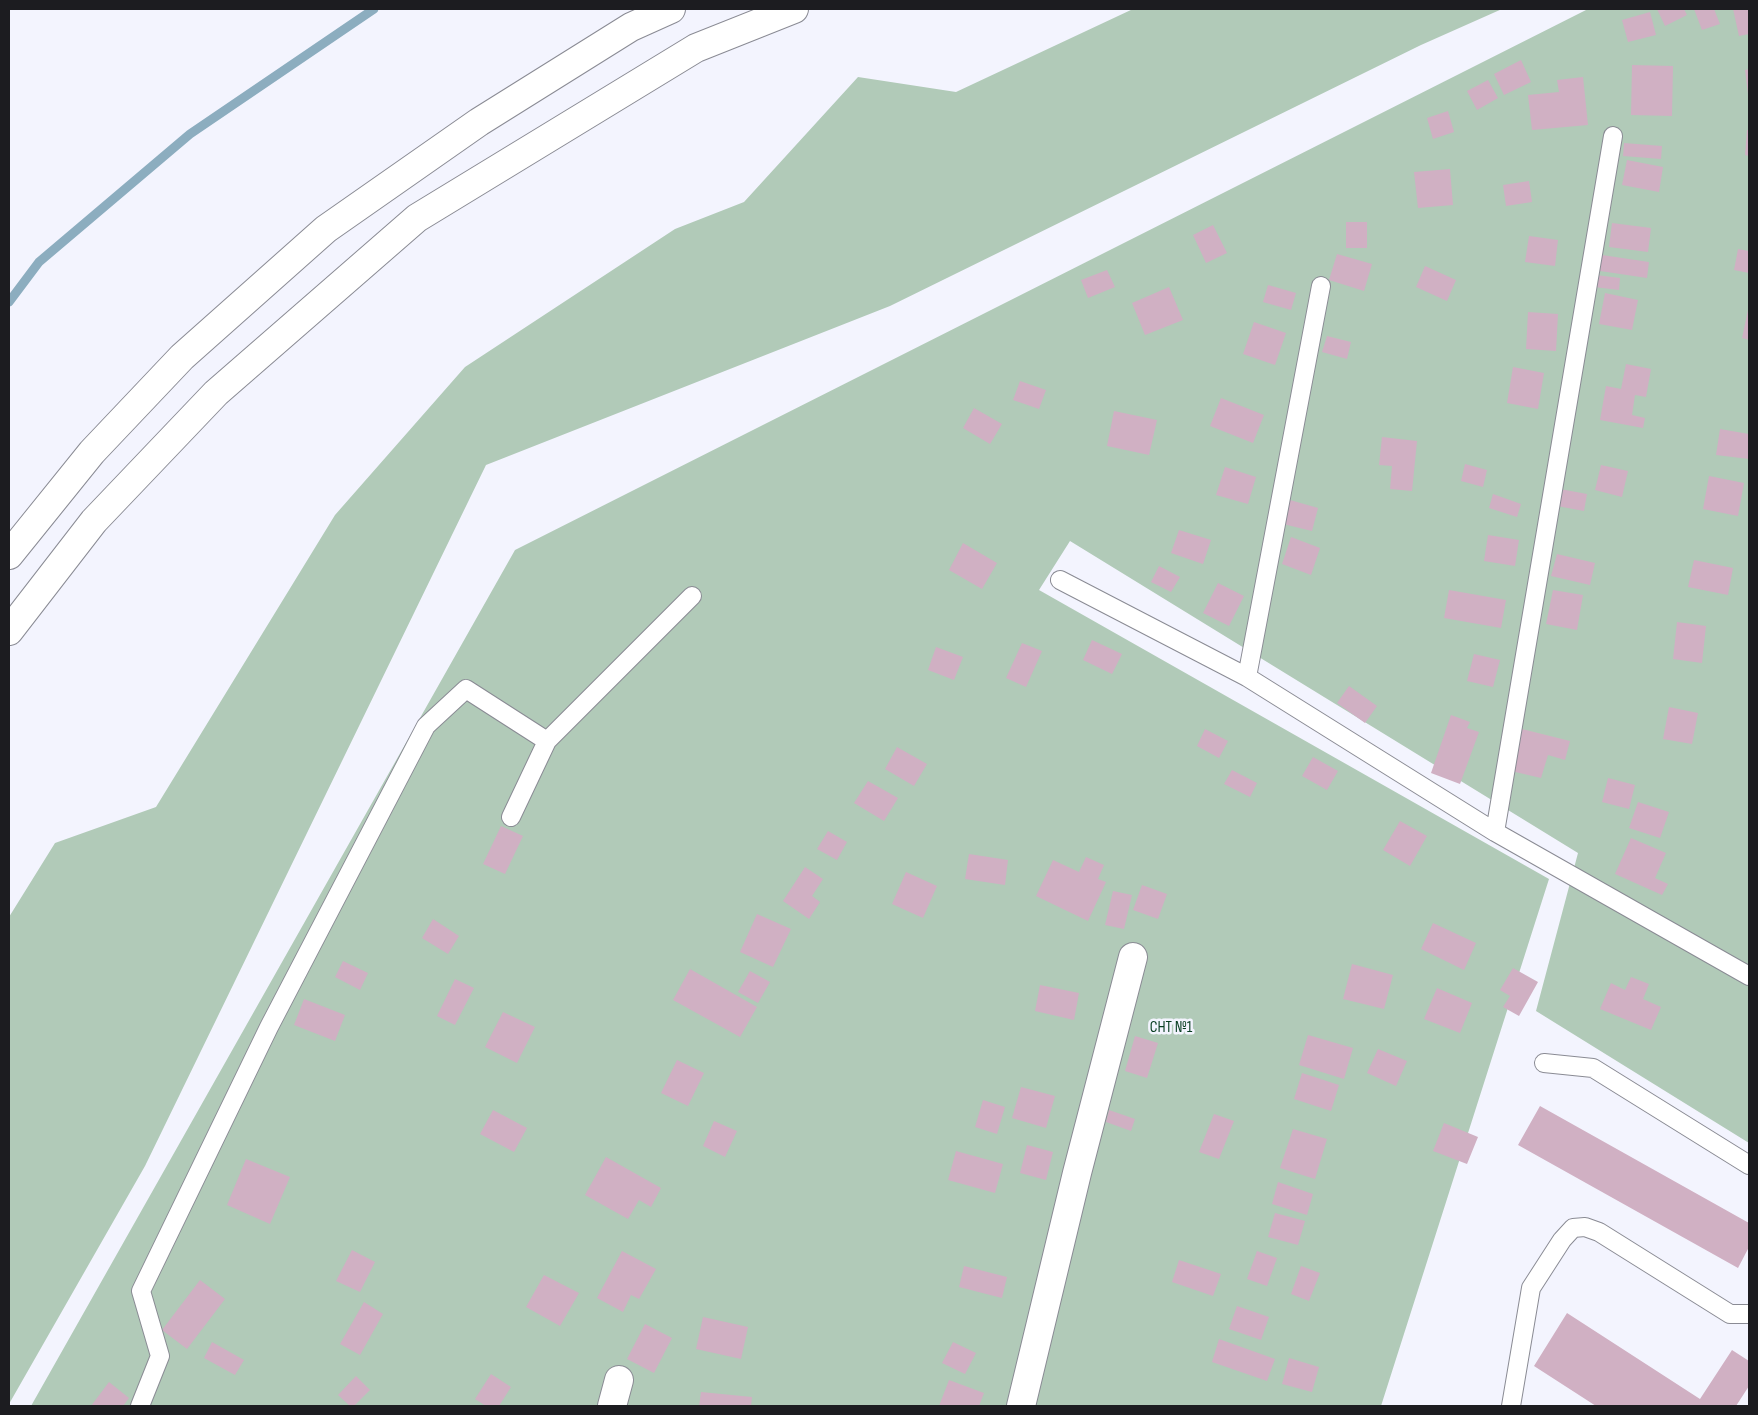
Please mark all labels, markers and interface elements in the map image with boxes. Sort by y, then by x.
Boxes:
park label: СНТ №1 [1150,1018,1192,1038]

